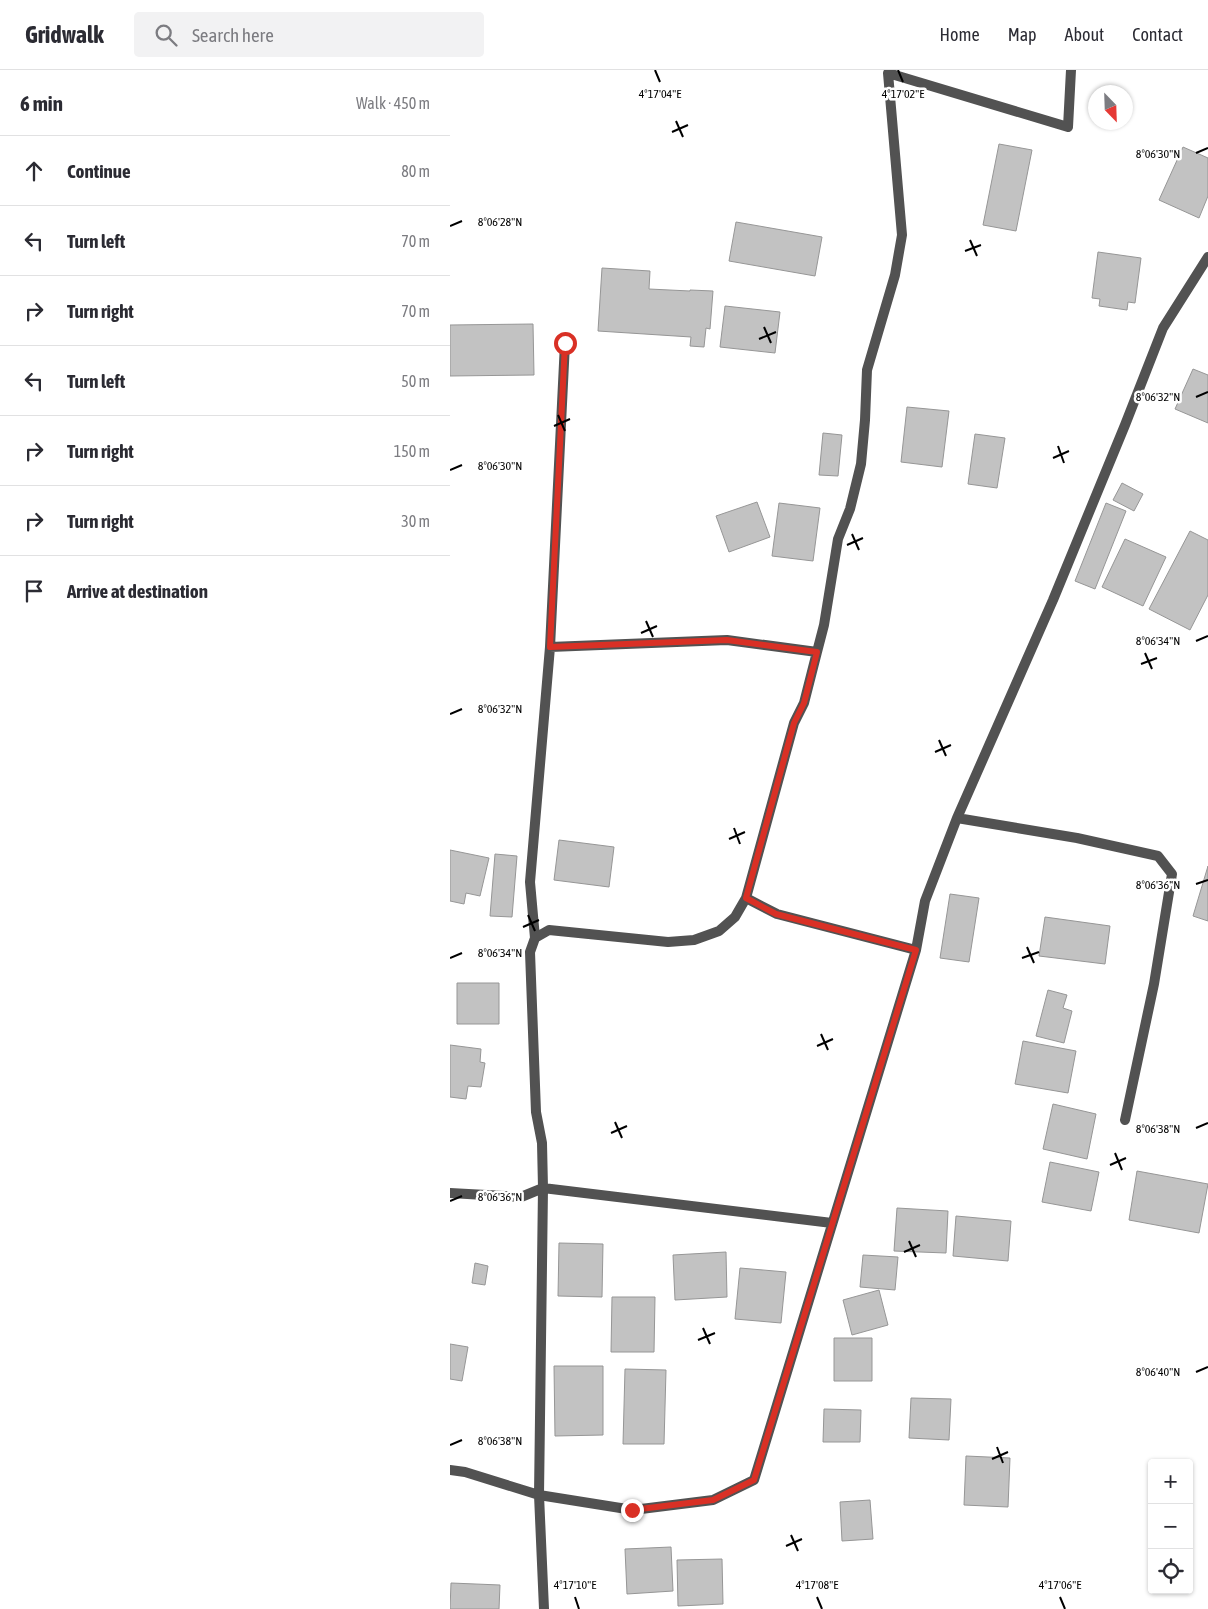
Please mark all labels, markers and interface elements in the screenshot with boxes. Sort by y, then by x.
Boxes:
search box [134,12,484,57]
text: Gridwalk [25,21,104,48]
icon: search [152,21,180,49]
text: Search here [192,24,274,46]
text: Home [940,24,980,45]
text: Map [1008,24,1037,45]
text: About [1065,24,1104,45]
text: Contact [1132,24,1183,45]
north arrow [1088,85,1133,130]
text: 4°17'04"E [639,87,681,101]
text: 4°17'02"E [882,87,924,101]
text: 6 min [20,91,63,115]
text: Walk · 450 m [356,94,430,112]
text: 8°06'30"N [1136,147,1180,161]
icon: ahead [20,157,48,185]
text: Continue [67,160,131,182]
text: 80 m [401,162,430,180]
text: 8°06'28"N [478,215,522,229]
icon: left [20,227,48,255]
text: Turn left [67,230,125,252]
text: 70 m [401,232,430,250]
icon: right [20,297,48,325]
text: Turn right [67,300,134,322]
text: 70 m [401,302,430,320]
route start [554,332,577,355]
icon: left [20,367,48,395]
text: Turn left [67,370,125,392]
text: 50 m [401,372,430,390]
text: 8°06'32"N [1136,390,1180,404]
icon: right [20,437,48,465]
text: Turn right [67,440,134,462]
text: 150 m [394,442,430,460]
text: 8°06'30"N [478,459,522,473]
icon: right [20,507,48,535]
text: Turn right [67,510,134,532]
text: 30 m [401,512,430,530]
icon: arrive [20,577,48,605]
text: Arrive at destination [67,580,208,602]
text: 8°06'34"N [1136,634,1180,648]
text: 8°06'32"N [478,702,522,716]
text: 8°06'36"N [1136,878,1180,892]
text: 8°06'34"N [478,946,522,960]
text: 8°06'38"N [1136,1122,1180,1136]
text: 8°06'36"N [478,1190,522,1204]
text: 8°06'40"N [1136,1365,1180,1379]
text: 8°06'38"N [478,1434,522,1448]
map controls [1148,1459,1193,1594]
button: + [1148,1459,1193,1504]
route end [621,1499,644,1522]
button: − [1148,1504,1193,1549]
button: locate [1148,1549,1193,1594]
text: 4°17'10"E [554,1578,596,1592]
text: 4°17'08"E [796,1578,838,1592]
text: 4°17'06"E [1039,1578,1081,1592]

